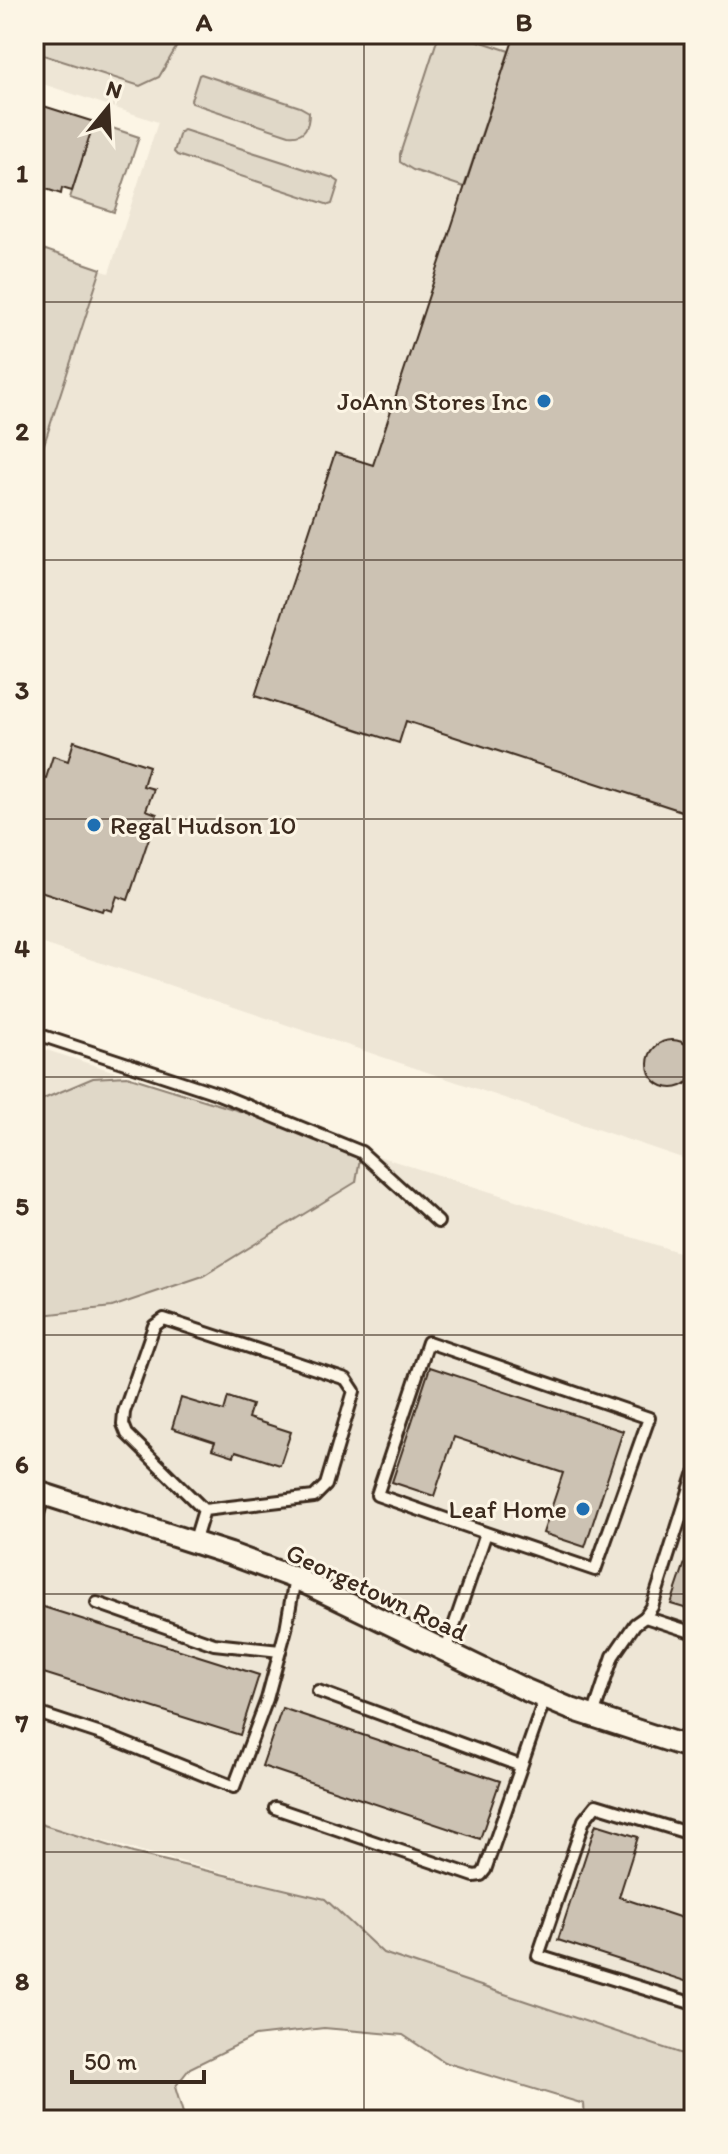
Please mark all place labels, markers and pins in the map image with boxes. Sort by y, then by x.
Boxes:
place label: JoAnn Stores Inc [337,385,528,417]
marker: JoAnn Stores Inc [535,392,553,410]
place label: Regal Hudson 10 [110,809,297,841]
marker: Regal Hudson 10 [85,816,103,834]
place label: Leaf Home [448,1493,567,1525]
marker: Leaf Home [574,1500,592,1518]

